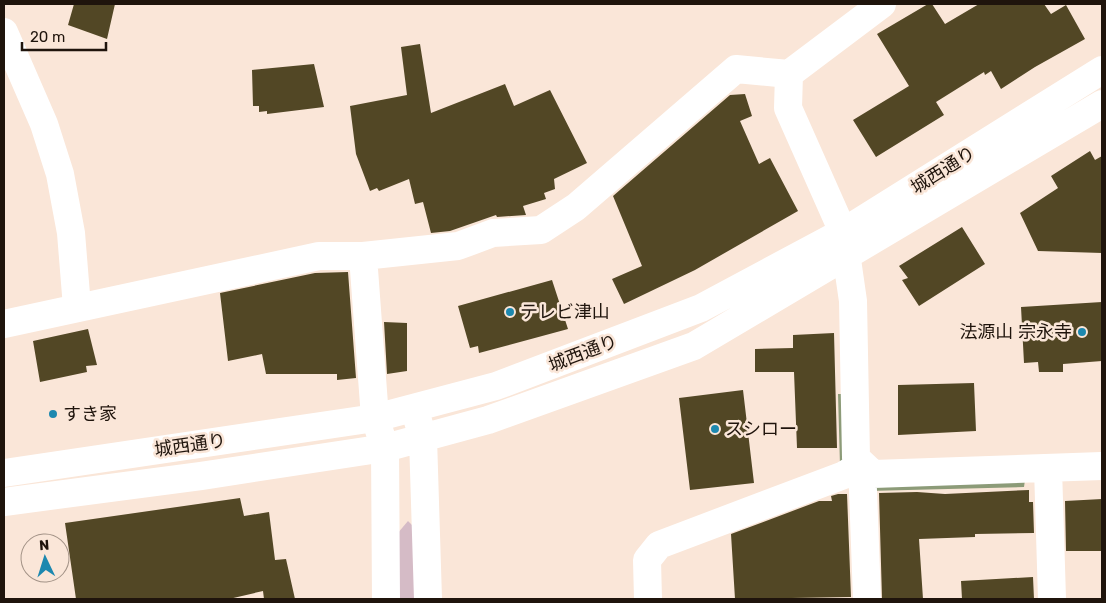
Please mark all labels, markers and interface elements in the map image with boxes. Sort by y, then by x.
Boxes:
scale bar [22,20,106,52]
text: 20 m [30,28,65,46]
street label: 城西通り [907,142,979,198]
place label: テレビ津山 [520,301,610,323]
marker: テレビ津山 [504,306,516,318]
place label: 法源山 宗永寺 [960,321,1072,343]
marker: 法源山 宗永寺 [1076,326,1088,338]
street label: 城西通り [545,330,621,376]
place label: すき家 [63,403,117,425]
marker: すき家 [47,408,59,420]
place label: スシロー [725,418,797,440]
marker: スシロー [709,423,721,435]
street label: 城西通り [153,429,227,461]
north arrow [20,533,70,583]
text: N [39,537,50,554]

